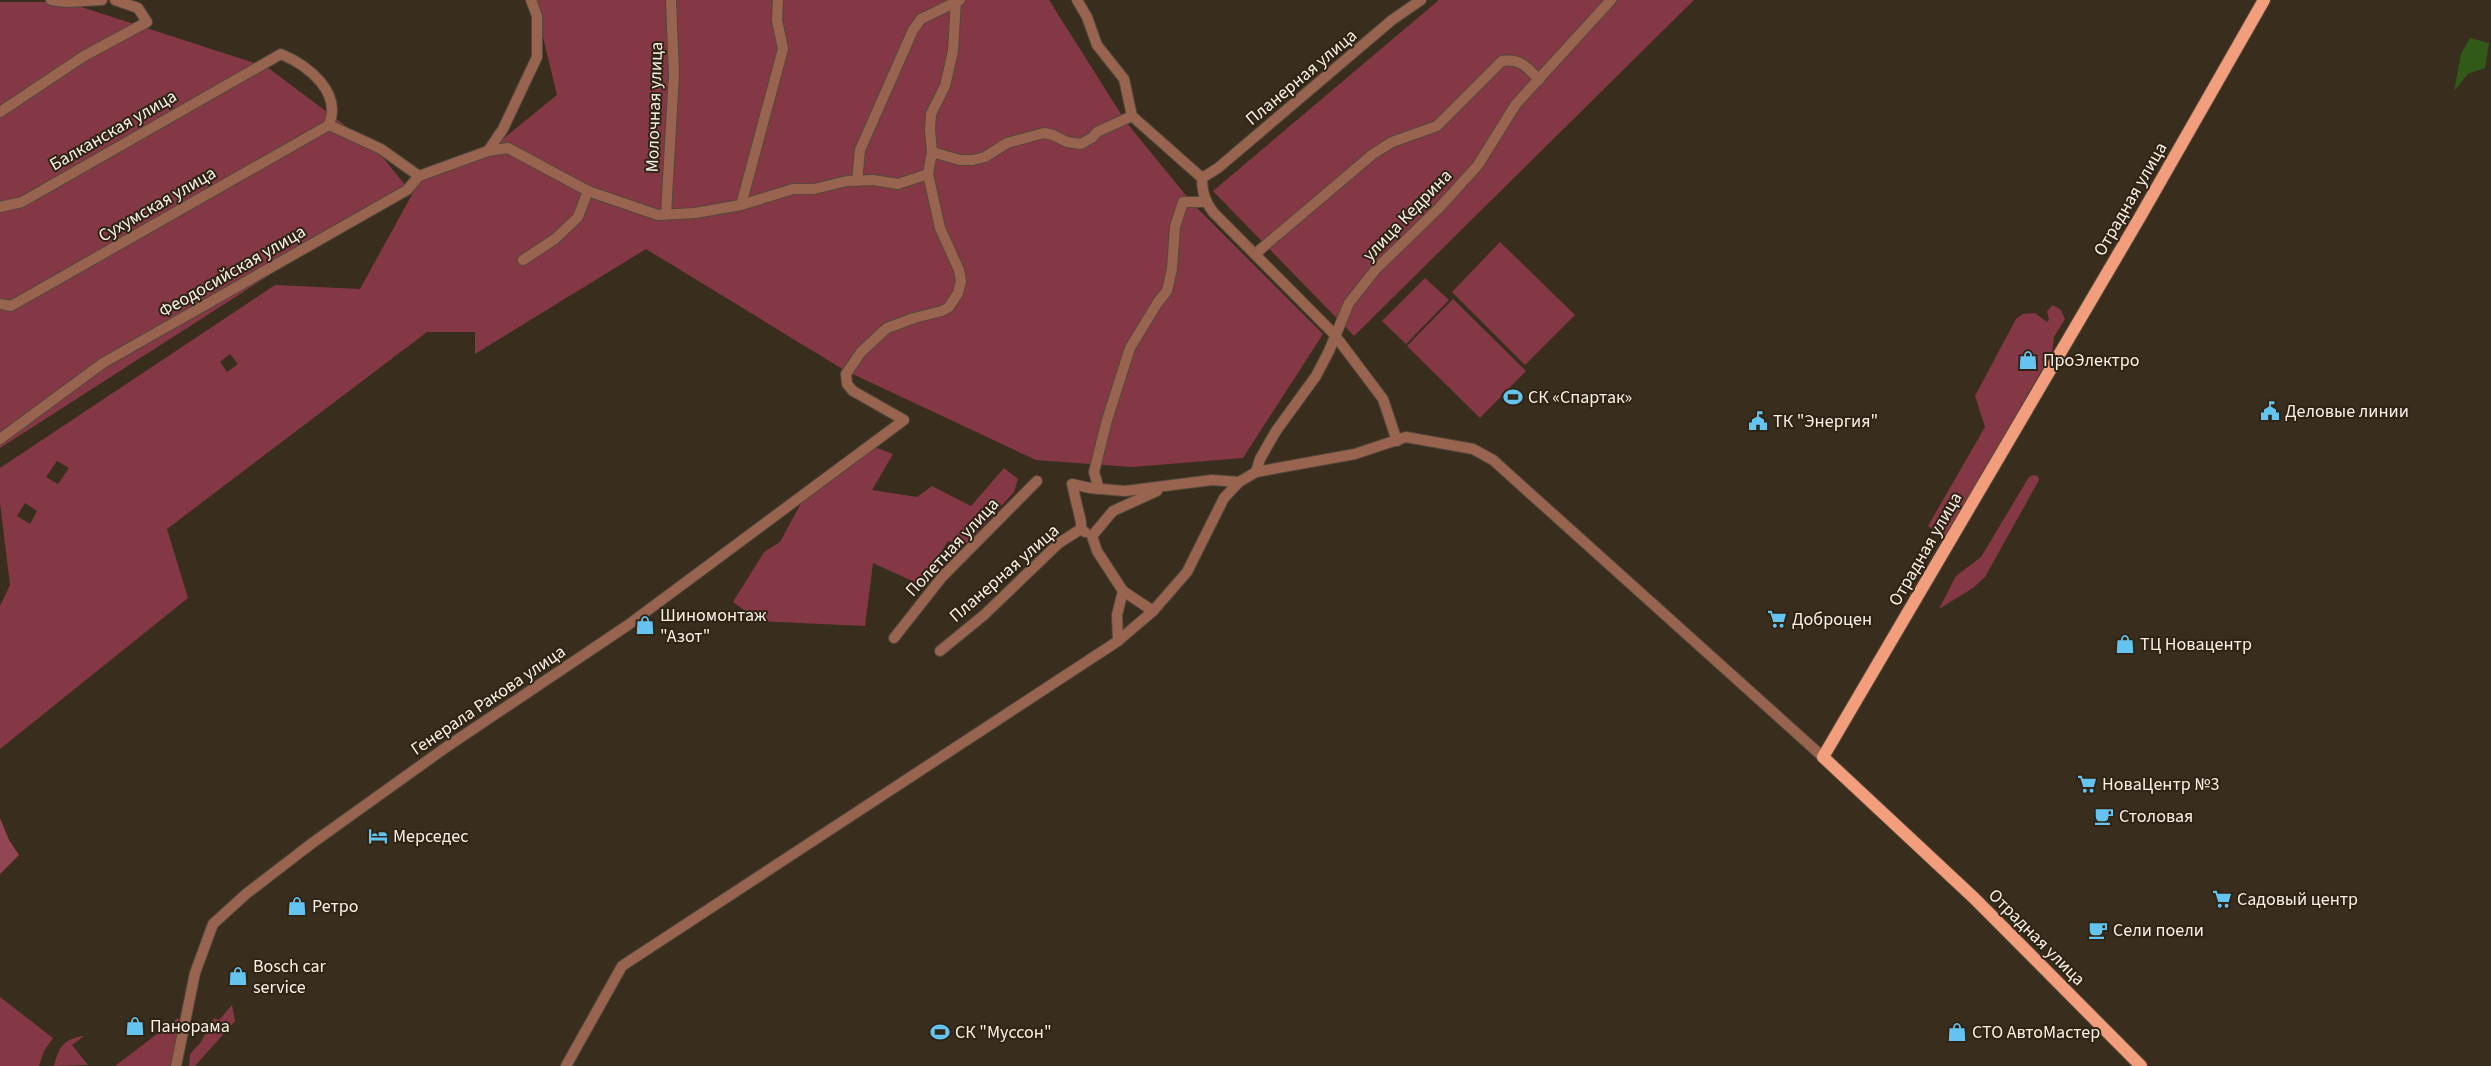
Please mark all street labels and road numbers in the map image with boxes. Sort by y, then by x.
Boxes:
street label: Планерная улица [1240,23,1362,131]
street label: Молочная улица [640,41,669,173]
street label: Балканская улица [45,84,181,177]
street label: Отрадная улица [2088,138,2173,261]
street label: Сухумская улица [94,161,221,248]
street label: улица Кедрина [1357,164,1458,267]
street label: Феодосийская улица [154,219,310,324]
street label: Отрадная улица [1883,488,1968,611]
street label: Полетная улица [900,492,1005,602]
street label: Планерная улица [944,519,1065,628]
street label: Генерала Ракова улица [406,639,571,762]
street label: Отрадная улица [1983,883,2091,991]

